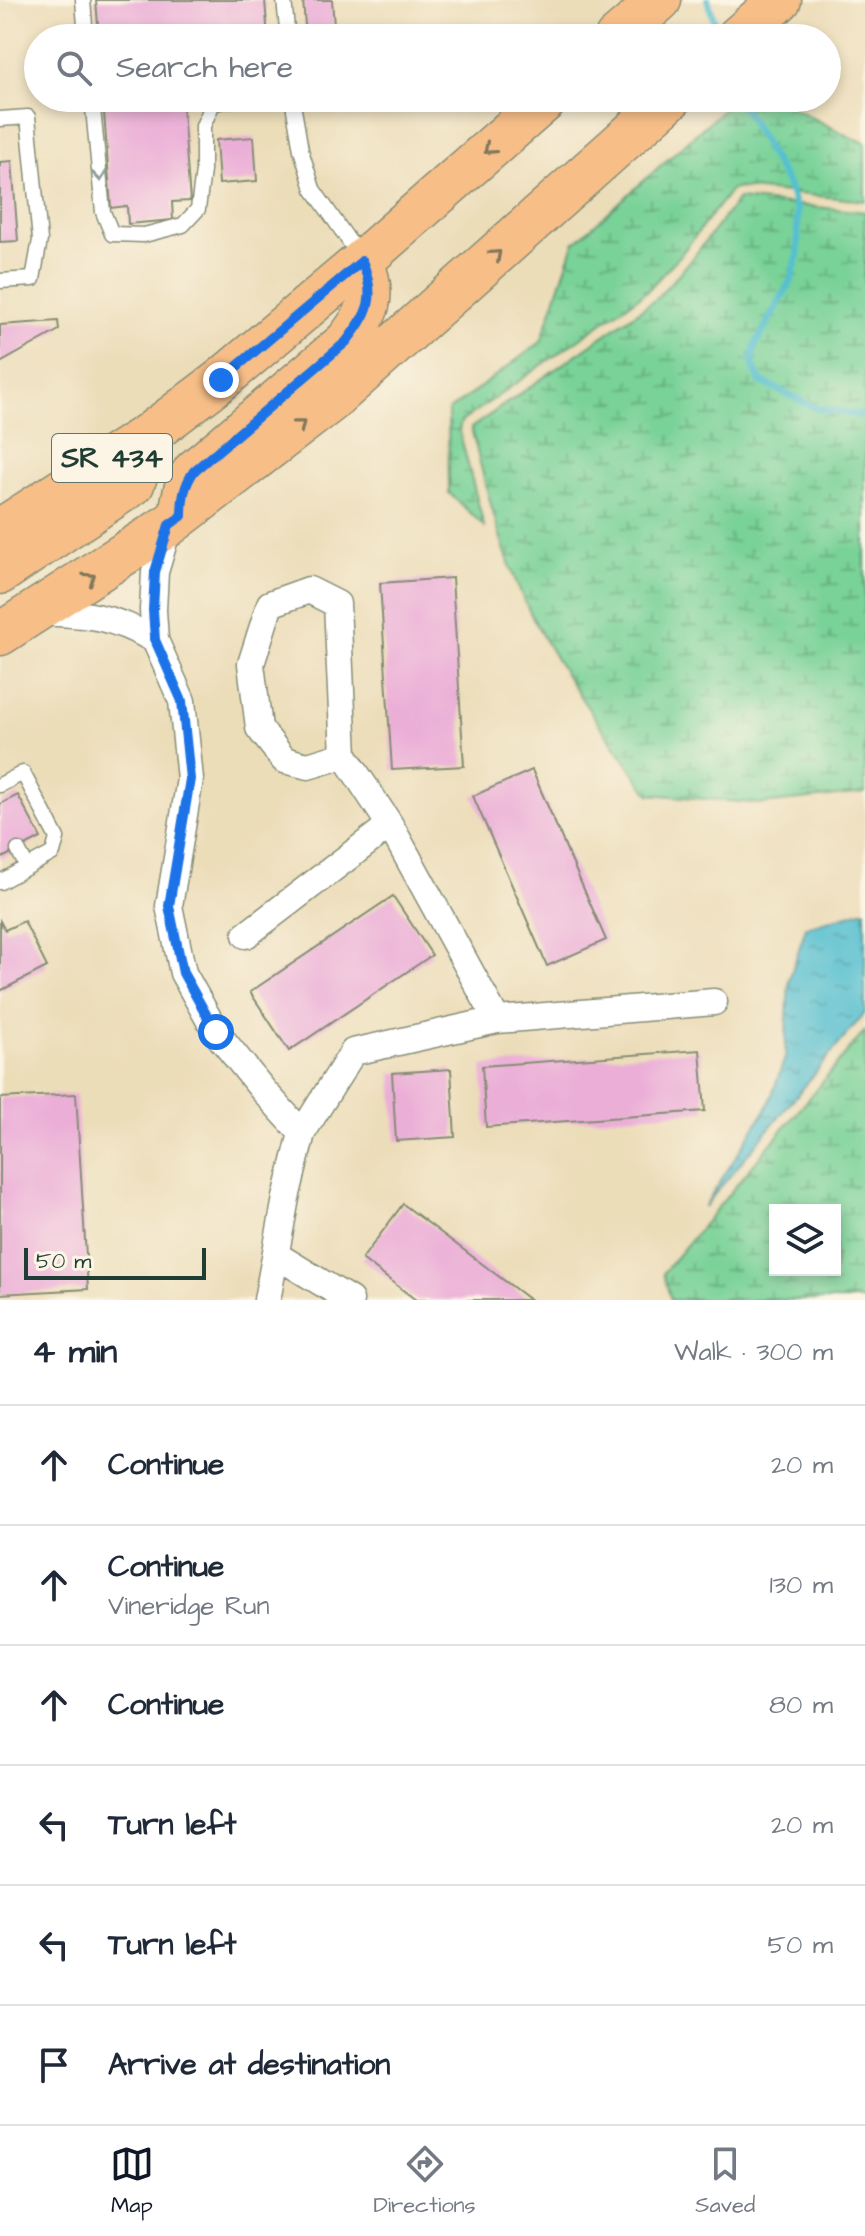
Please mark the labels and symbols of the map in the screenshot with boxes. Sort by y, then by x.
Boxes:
one-way arrow [484,140,499,154]
one-way arrow [91,170,108,183]
one-way arrow [487,250,502,264]
route end [203,362,239,398]
one-way arrow [291,420,306,434]
road number: SR 434 [52,434,172,482]
one-way arrow [81,572,95,587]
route start [198,1014,234,1050]
scale bar [24,1244,206,1280]

